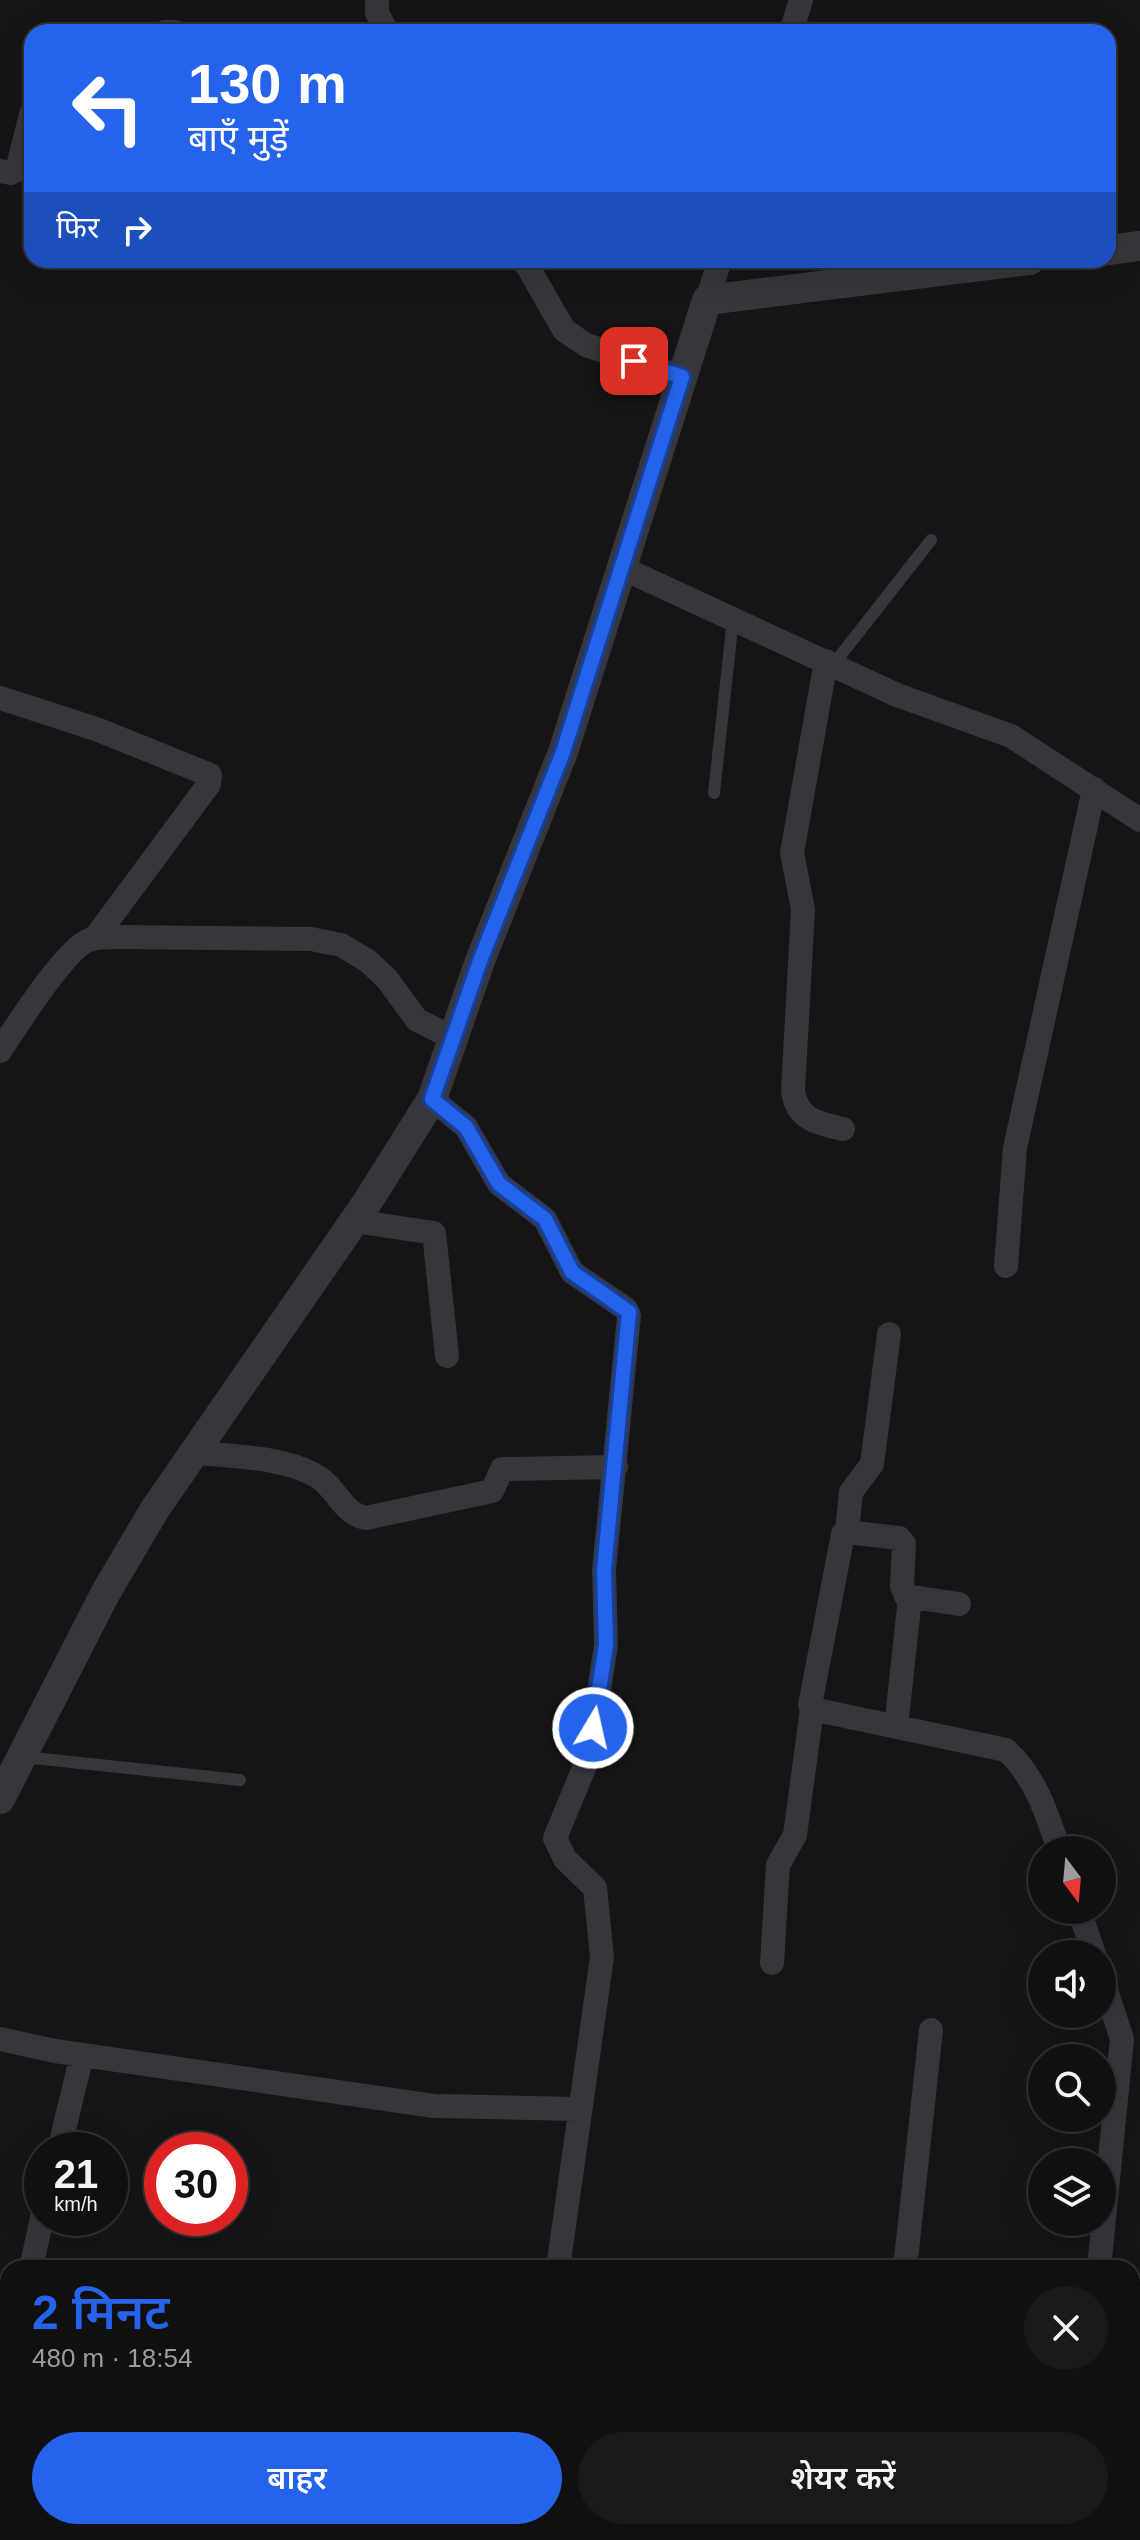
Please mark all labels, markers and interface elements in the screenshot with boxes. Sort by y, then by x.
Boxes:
text: 130 m [188,52,347,115]
icon: left [56,56,160,160]
text: बाएँ मुड़ें [188,118,289,159]
icon: right [115,208,159,252]
text: फिर [56,211,99,244]
pin [600,327,668,395]
icon: arrive [612,339,656,383]
position arrow [551,1686,635,1770]
north arrow [1028,1836,1116,1924]
map controls [1028,1836,1116,2236]
button: sound [1028,1940,1116,2028]
button: search [1028,2044,1116,2132]
speed limit sign: 30 [144,2132,248,2236]
button: layers [1028,2148,1116,2236]
text: 21 [54,2152,98,2196]
text: km/h [54,2193,98,2215]
text: 2 मिनट [32,2286,169,2339]
button: close [1024,2286,1108,2370]
text: 480 m · 18:54 [32,2343,192,2373]
button: बाहर [32,2432,562,2524]
button: शेयर करें [578,2432,1108,2524]

